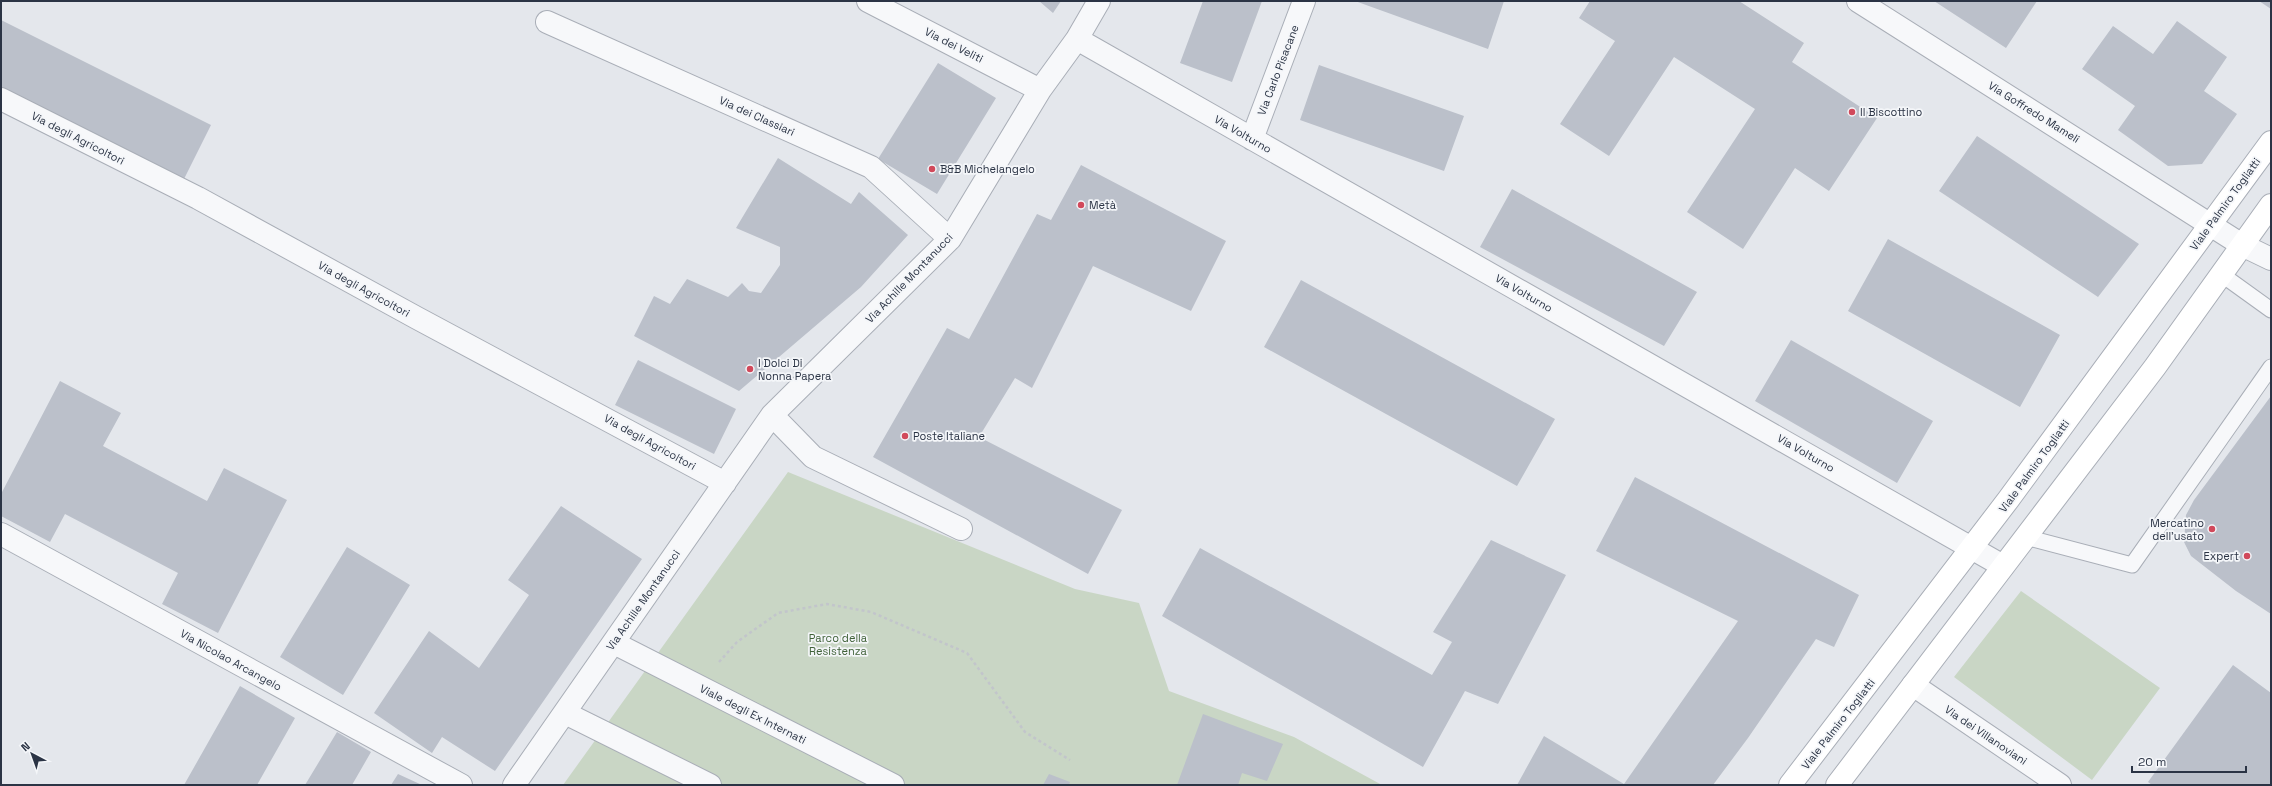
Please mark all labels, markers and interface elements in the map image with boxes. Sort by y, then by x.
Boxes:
street label: Via Carlo Pisacane [1254,23,1302,117]
street label: Via dei Veliti [922,24,986,66]
street label: Via Goffredo Mameli [1986,78,2083,146]
street label: Via dei Classiari [717,93,797,139]
place label: Il Biscottino [1860,105,1922,119]
marker: Il Biscottino [1847,107,1857,117]
street label: Via degli Agricoltori [29,108,127,168]
street label: Via Volturno [1212,112,1274,156]
street label: Viale Palmiro Togliatti [2187,155,2263,253]
place label: B&B Michelangelo [940,162,1035,176]
marker: B&B Michelangelo [927,164,937,174]
place label: Metà [1089,198,1117,212]
marker: Metà [1076,200,1086,210]
street label: Via Achille Montanucci [862,230,956,326]
street label: Via degli Agricoltori [316,258,413,320]
street label: Via Volturno [1493,271,1555,315]
place label: I Dolci Di Nonna Papera [758,356,832,383]
marker: I Dolci Di Nonna Papera [745,364,755,374]
street label: Via degli Agricoltori [602,411,699,473]
street label: Viale Palmiro Togliatti [1996,417,2072,515]
place label: Poste Italiane [913,429,985,443]
marker: Poste Italiane [900,431,910,441]
street label: Via Volturno [1775,431,1837,475]
place label: Mercatino dell'usato [2150,516,2204,543]
marker: Mercatino dell'usato [2207,524,2217,534]
street label: Via Achille Montanucci [603,547,683,653]
place label: Expert [2203,549,2239,563]
marker: Expert [2242,551,2252,561]
street label: Via Nicolao Arcangelo [178,626,284,694]
park label: Parco della Resistenza [809,631,868,658]
street label: Viale Palmiro Togliatti [1798,676,1878,772]
street label: Viale degli Ex Internati [697,681,809,747]
street label: Via dei Villanoviani [1942,702,2030,768]
north arrow [12,734,52,774]
text: N [18,739,33,754]
scale bar [2132,748,2246,774]
text: 20 m [2138,754,2166,770]

